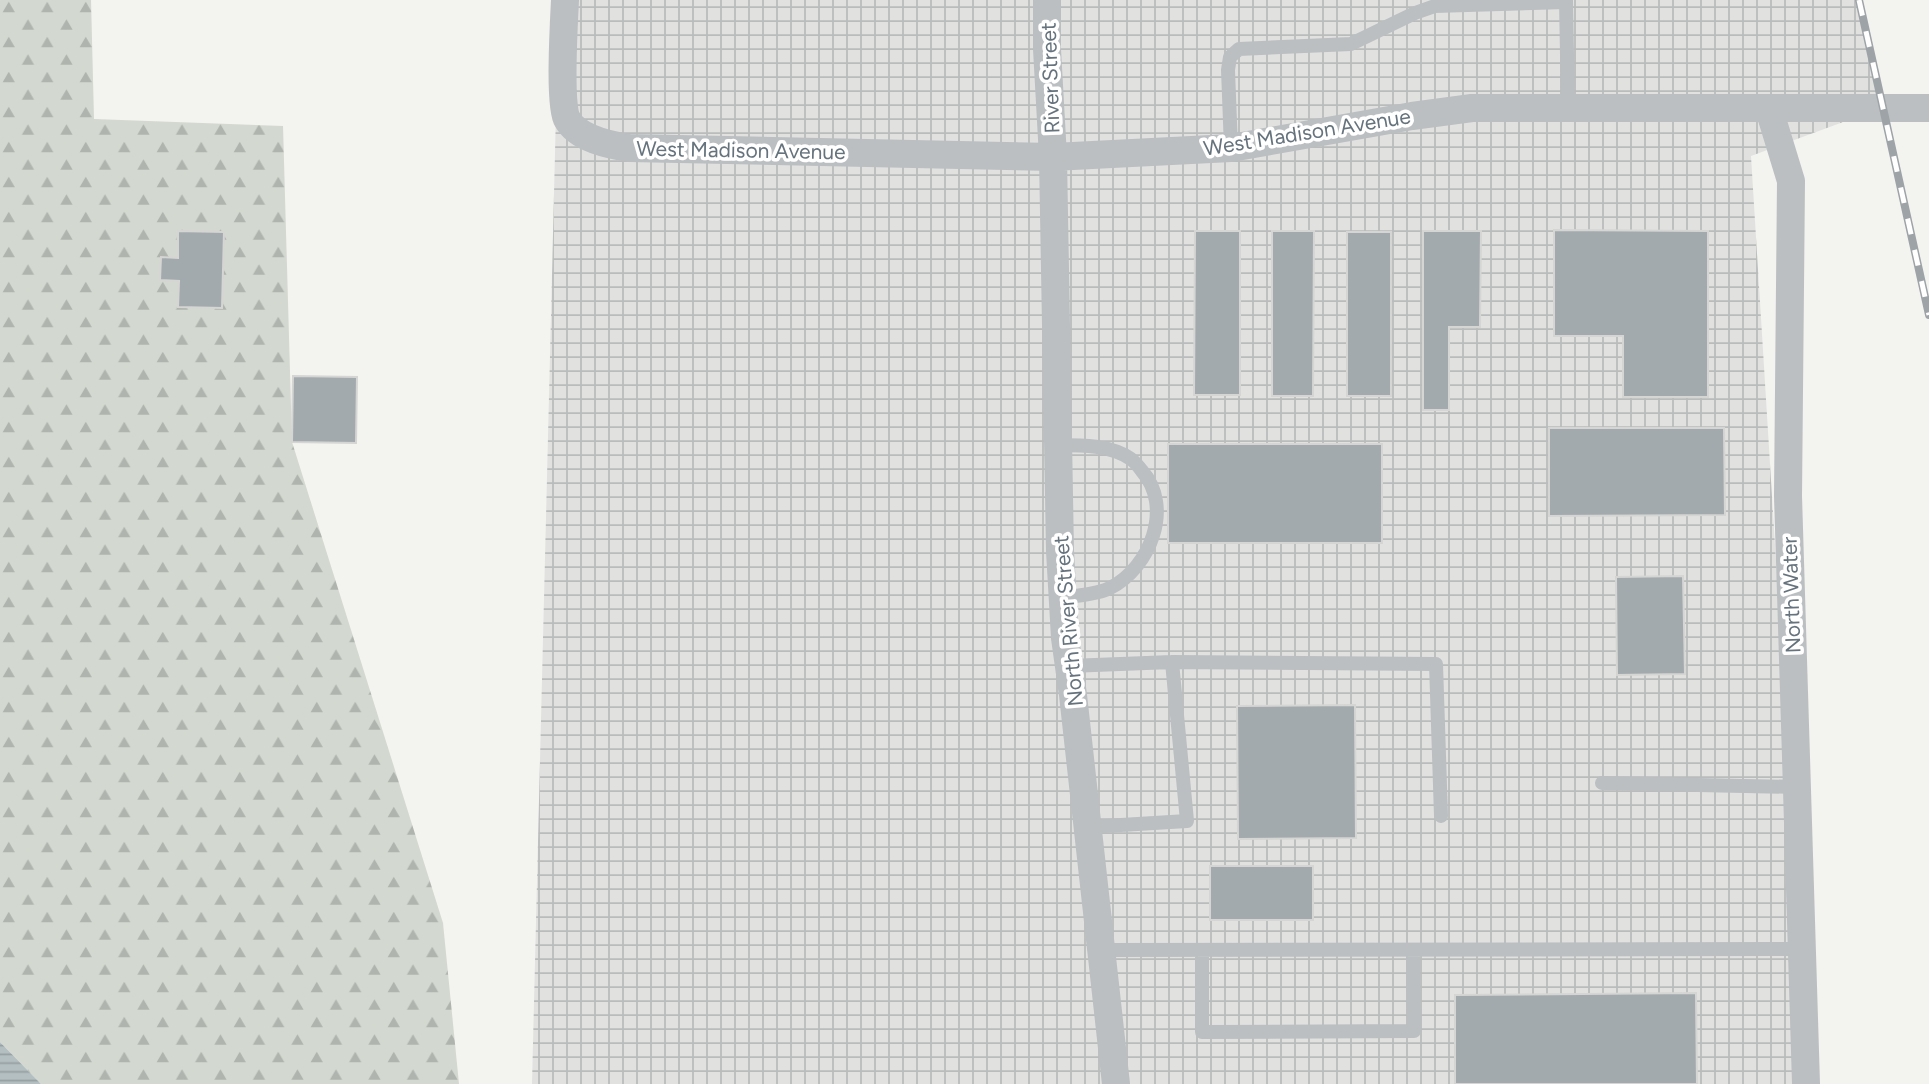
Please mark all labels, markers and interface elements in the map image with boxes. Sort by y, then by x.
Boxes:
street label: River Street [1036,22,1064,134]
street label: West Madison Avenue [1202,103,1412,161]
street label: West Madison Avenue [636,136,846,164]
street label: North River Street [1048,534,1088,708]
street label: North Water [1776,536,1806,654]

